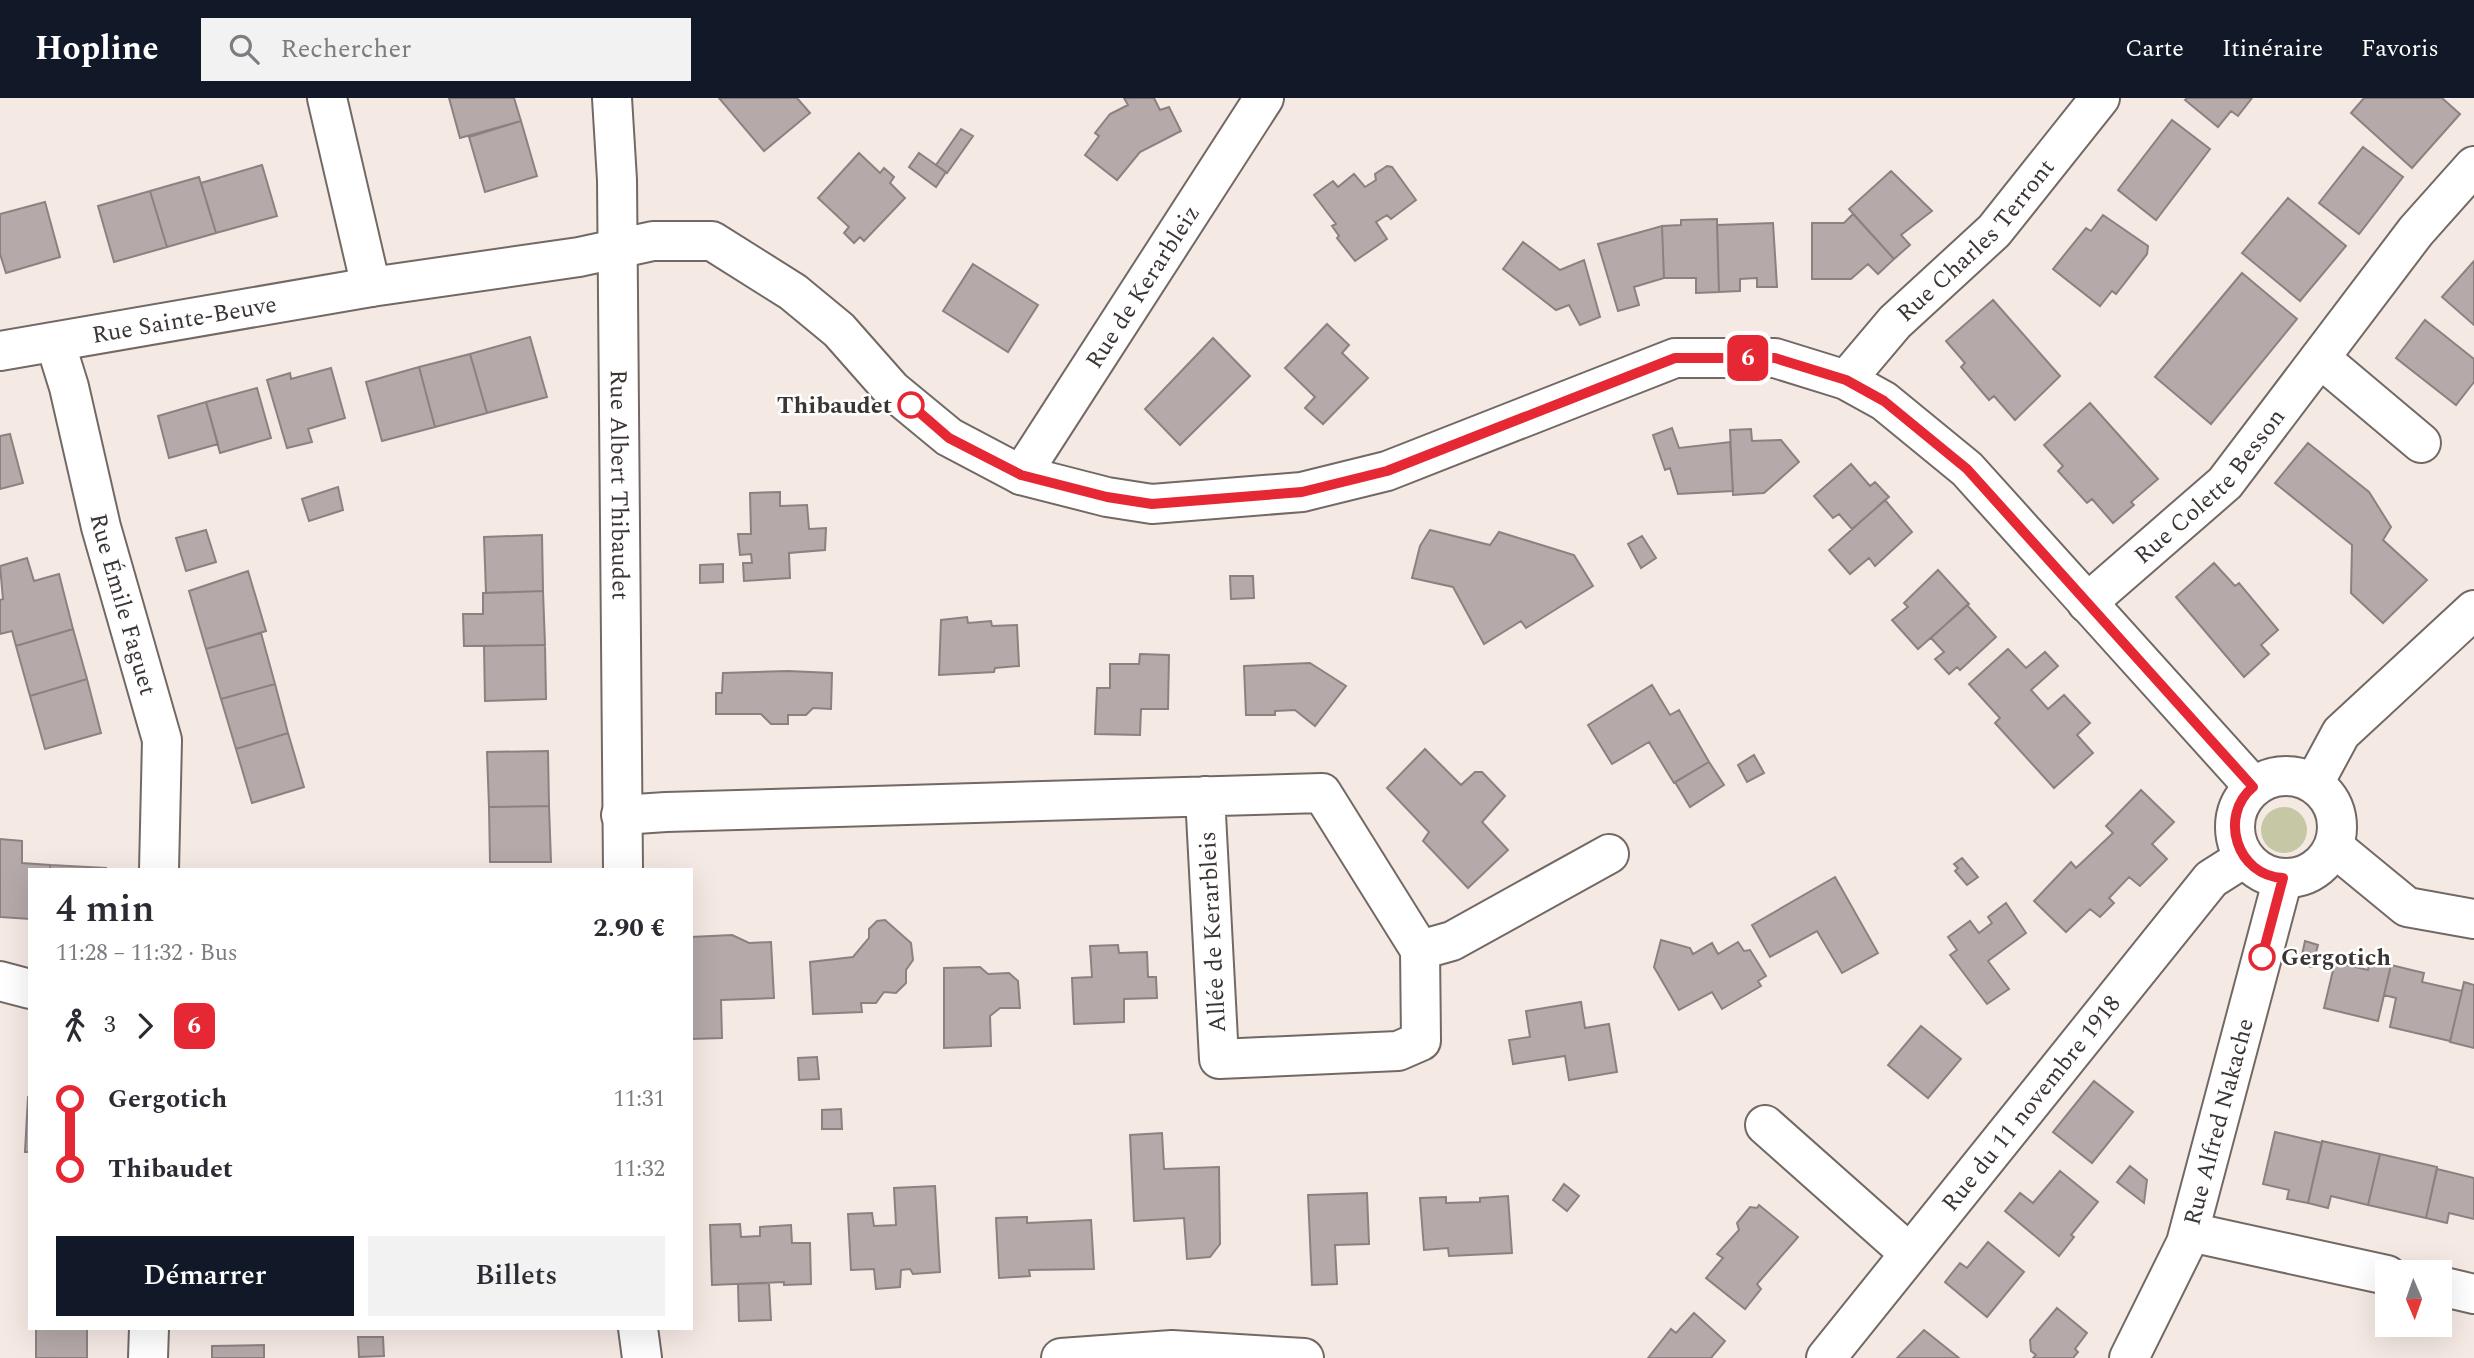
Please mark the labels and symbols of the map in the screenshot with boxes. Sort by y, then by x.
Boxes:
street label: Rue Charles Terront [1889,151,2064,331]
street label: Rue de Kerarbleiz [1077,198,1209,376]
street label: Rue Sainte-Beuve [89,287,280,354]
line badge: 6 [1725,335,1771,381]
street label: Rue Albert Thibaudet [600,369,638,600]
place label: Thibaudet [777,388,892,424]
marker: Thibaudet [898,392,924,418]
street label: Rue Colette Besson [2126,401,2295,573]
street label: Rue Émile Faguet [79,510,165,700]
street label: Allée de Kerarbleis [1190,830,1236,1034]
place label: Gergotich [2281,940,2391,976]
marker: Gergotich [2249,944,2275,970]
street label: Rue du 11 novembre 1918 [1933,988,2130,1220]
street label: Rue Alfred Nakache [2174,1014,2264,1229]
north arrow [2375,1260,2452,1337]

